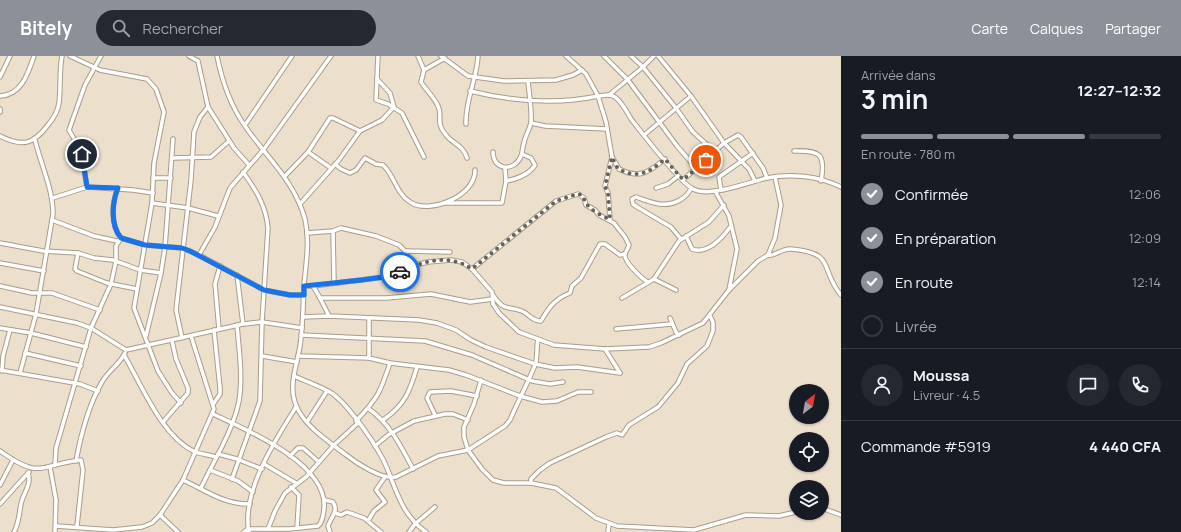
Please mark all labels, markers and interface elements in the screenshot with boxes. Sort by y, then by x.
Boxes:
search box [96,10,376,46]
text: Bitely [20,15,72,41]
icon: search [110,17,132,39]
text: Rechercher [142,18,223,39]
text: Carte [972,19,1008,38]
text: Calques [1030,19,1083,38]
text: Partager [1105,19,1161,38]
text: Arrivée dans [861,66,936,84]
text: 12:27–12:32 [1077,80,1161,101]
text: 3 min [861,81,928,117]
pin [65,137,99,171]
icon: home [71,143,93,165]
pin [689,143,723,177]
text: En route · 780 m [861,145,955,163]
icon: bag [695,149,717,171]
icon: check [861,183,883,205]
text: Confirmée [895,184,968,205]
text: 12:06 [1129,185,1161,203]
icon: check [861,227,883,249]
text: En préparation [895,228,996,249]
text: 12:09 [1129,229,1161,247]
courier [380,252,420,292]
icon: car [389,261,411,283]
icon: check [861,271,883,293]
text: En route [895,272,953,293]
text: 12:14 [1132,273,1161,291]
text: Livrée [895,316,937,337]
button: person [861,364,903,406]
button: chat [1067,364,1109,406]
button: phone [1119,364,1161,406]
text: Moussa [913,365,969,386]
north arrow [789,384,829,424]
map controls [789,384,829,520]
text: Livreur · 4.5 [913,386,980,404]
button: locate [789,432,829,472]
text: Commande #5919 [861,436,991,457]
text: 4 440 CFA [1089,436,1161,457]
button: layers [789,480,829,520]

